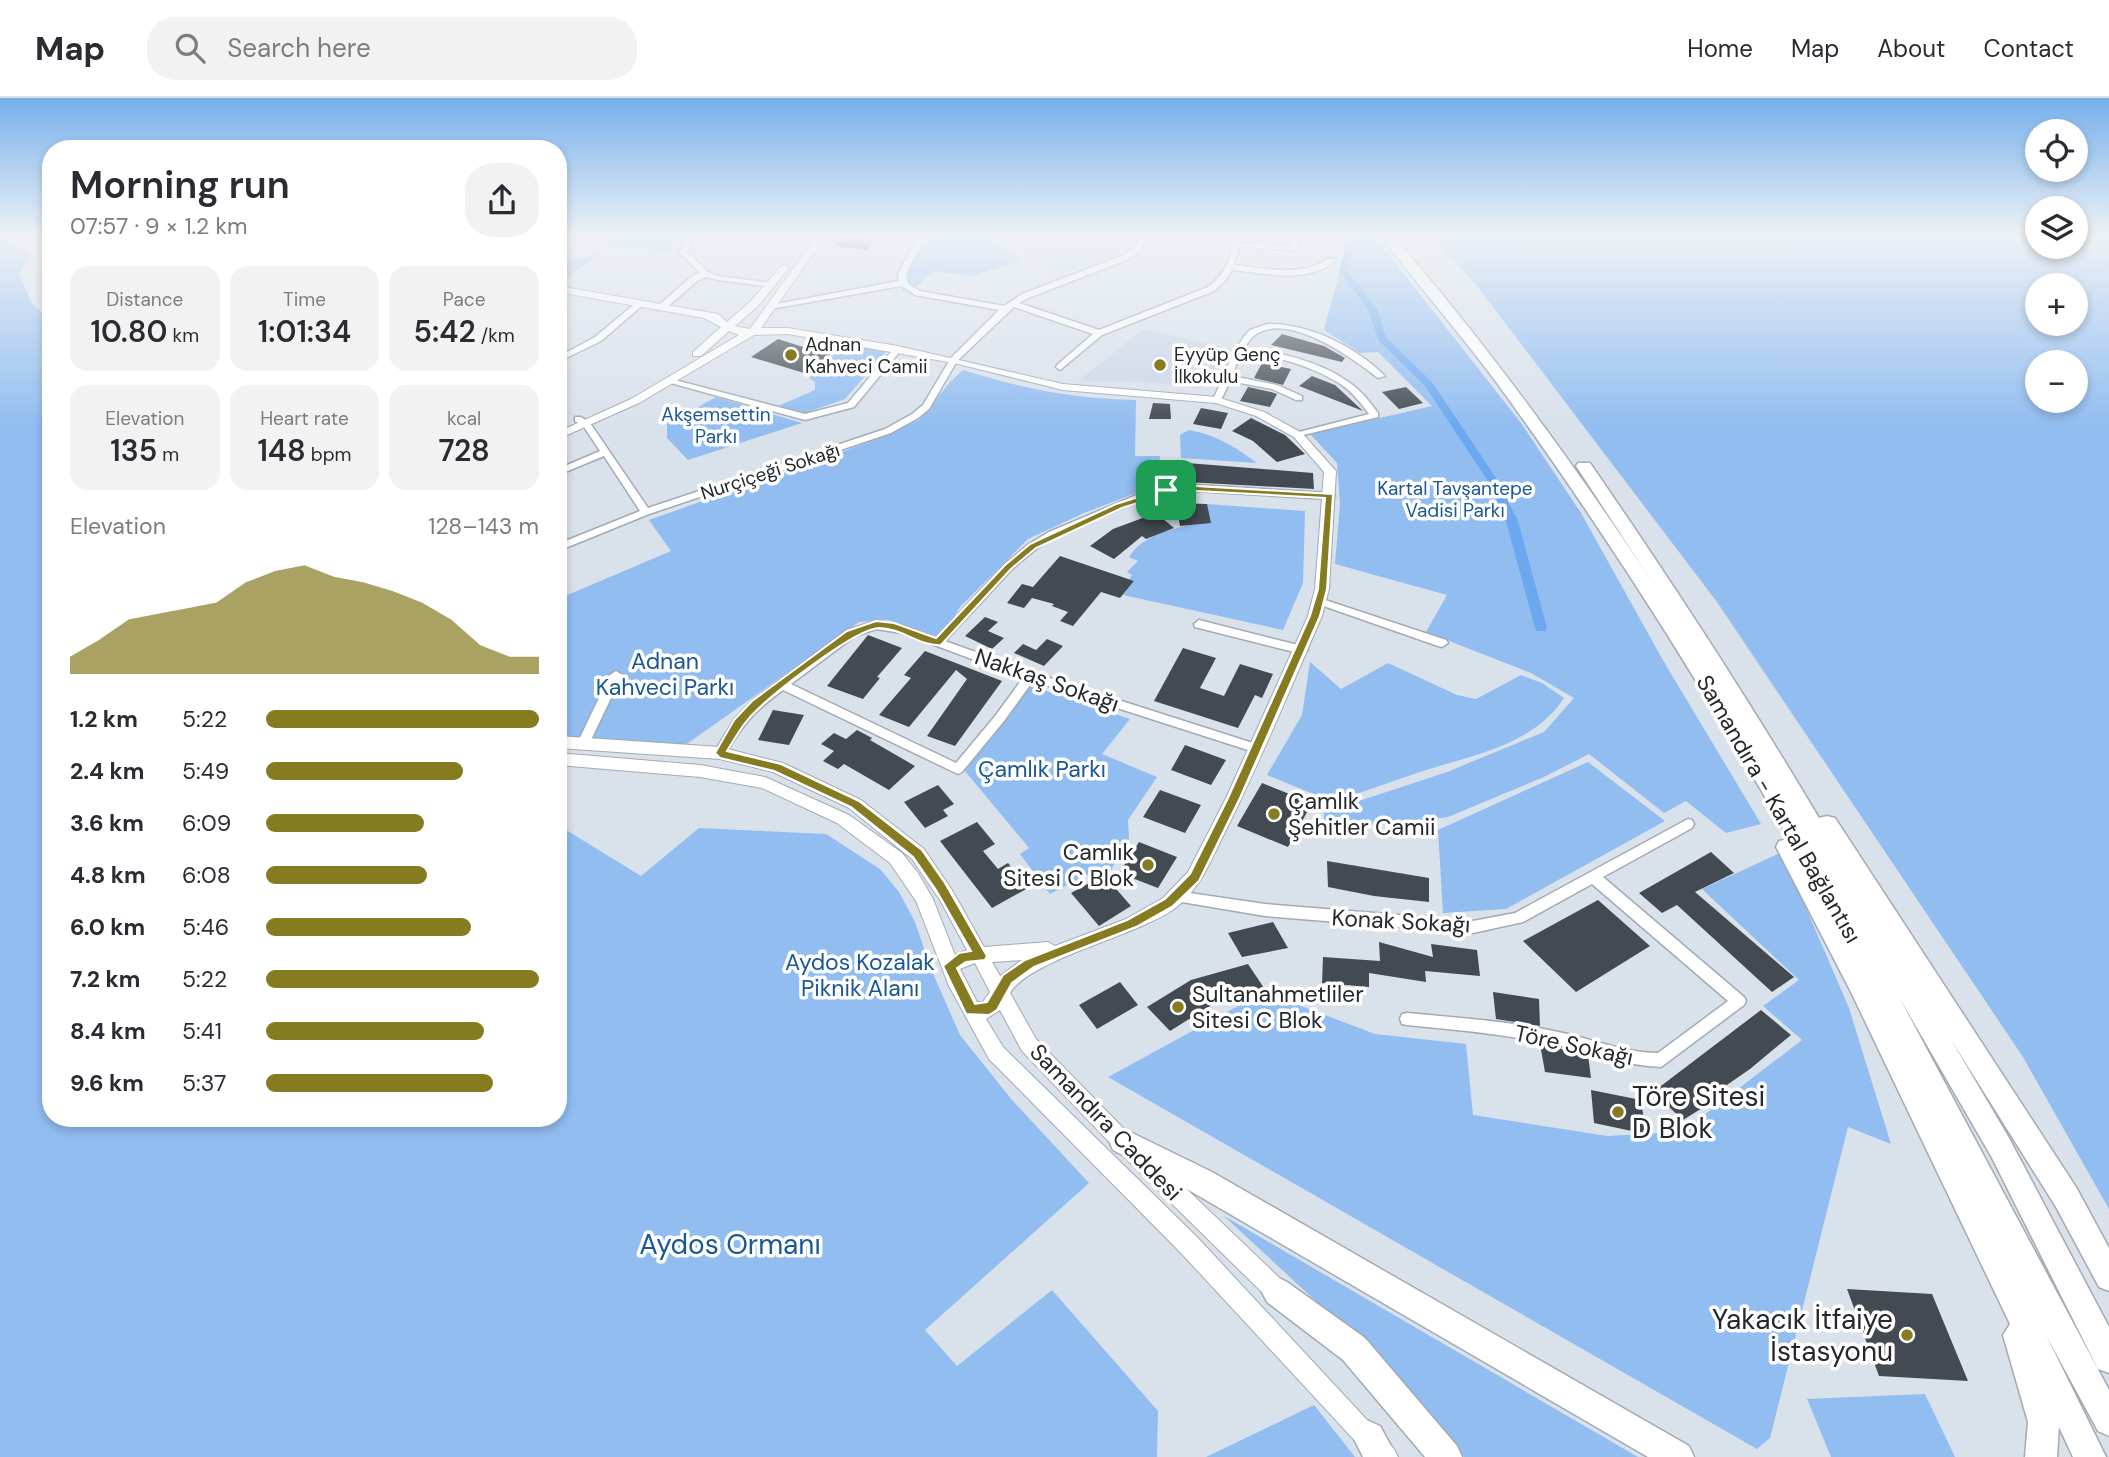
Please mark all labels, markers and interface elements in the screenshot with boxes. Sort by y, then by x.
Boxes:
search box [147,17,637,80]
text: Map [35,27,105,70]
icon: search [171,29,209,67]
text: Search here [227,31,371,65]
text: Home [1687,33,1753,64]
text: Map [1791,33,1839,64]
text: About [1877,33,1946,64]
text: Contact [1984,33,2074,64]
map controls [2025,119,2088,413]
button: locate [2025,119,2088,182]
text: Morning run [70,160,290,210]
button: share [465,163,539,237]
button: layers [2025,196,2088,259]
text: 07:57 · 9 × 1.2 km [70,211,248,241]
button: + [2025,273,2088,336]
text: Distance [106,287,183,312]
text: Time [283,287,326,312]
text: Pace [443,287,485,312]
text: 10.80 [91,312,168,351]
text: 1:01:34 [258,312,351,351]
text: 5:42 [414,312,476,351]
text: km [168,323,199,348]
text: /km [476,323,515,348]
place label: Adnan Kahveci Camii [805,332,928,379]
place label: Eyyüp Genç İlkokulu [1174,342,1281,389]
marker: Adnan Kahveci Camii [783,347,799,363]
button: − [2025,350,2088,413]
marker: Eyyüp Genç İlkokulu [1152,357,1168,373]
park label: Akşemsettin Parkı [661,402,771,449]
text: Elevation [105,406,184,431]
text: Heart rate [260,406,349,431]
text: kcal [447,406,481,431]
text: 135 [110,431,157,470]
text: 148 [257,431,306,470]
text: 728 [438,431,490,470]
street label: Nurçiçeği Sokağı [697,437,843,506]
text: m [157,442,179,467]
text: bpm [306,442,352,467]
pin [1136,460,1196,520]
icon: arrive [1147,471,1185,509]
park label: Kartal Tavşantepe Vadisi Parkı [1377,476,1533,523]
text: Elevation [70,511,166,541]
text: 128–143 m [428,511,539,541]
street label: Nakkaş Sokağı [971,641,1123,719]
park label: Adnan Kahveci Parkı [596,646,734,702]
street label: Samandıra - Kartal Bağlantısı [1690,669,1868,949]
text: 1.2 km [70,704,138,734]
text: 5:22 [182,704,227,734]
park label: Çamlık Parkı [978,754,1106,784]
text: 2.4 km [70,756,144,786]
text: 5:49 [182,756,229,786]
place label: Çamlık Şehitler Camii [1288,786,1436,842]
marker: Çamlık Şehitler Camii [1266,806,1282,822]
text: 3.6 km [70,808,144,838]
text: 6:09 [182,808,231,838]
place label: Camlık Sitesi C Blok [1003,837,1134,893]
marker: Camlık Sitesi C Blok [1140,857,1156,873]
text: 4.8 km [70,860,146,890]
text: 6:08 [182,860,231,890]
street label: Konak Sokağı [1331,902,1471,940]
text: 6.0 km [70,912,145,942]
text: 5:46 [182,912,229,942]
park label: Aydos Kozalak Piknik Alanı [785,947,935,1003]
text: 7.2 km [70,964,140,994]
text: 5:22 [182,964,227,994]
place label: Sultanahmetliler Sitesi C Blok [1192,979,1364,1035]
marker: Sultanahmetliler Sitesi C Blok [1170,999,1186,1015]
text: 8.4 km [70,1016,146,1046]
text: 5:41 [182,1016,222,1046]
street label: Töre Sokağı [1512,1018,1636,1072]
street label: Samandıra Caddesi [1023,1037,1189,1207]
text: 9.6 km [70,1068,144,1098]
text: 5:37 [182,1068,226,1098]
place label: Töre Sitesi D Blok [1632,1078,1765,1147]
marker: Töre Sitesi D Blok [1610,1104,1626,1120]
park label: Aydos Ormanı [639,1226,821,1263]
place label: Yakacık İtfaiye İstasyonu [1712,1301,1893,1370]
marker: Yakacık İtfaiye İstasyonu [1899,1327,1915,1343]

